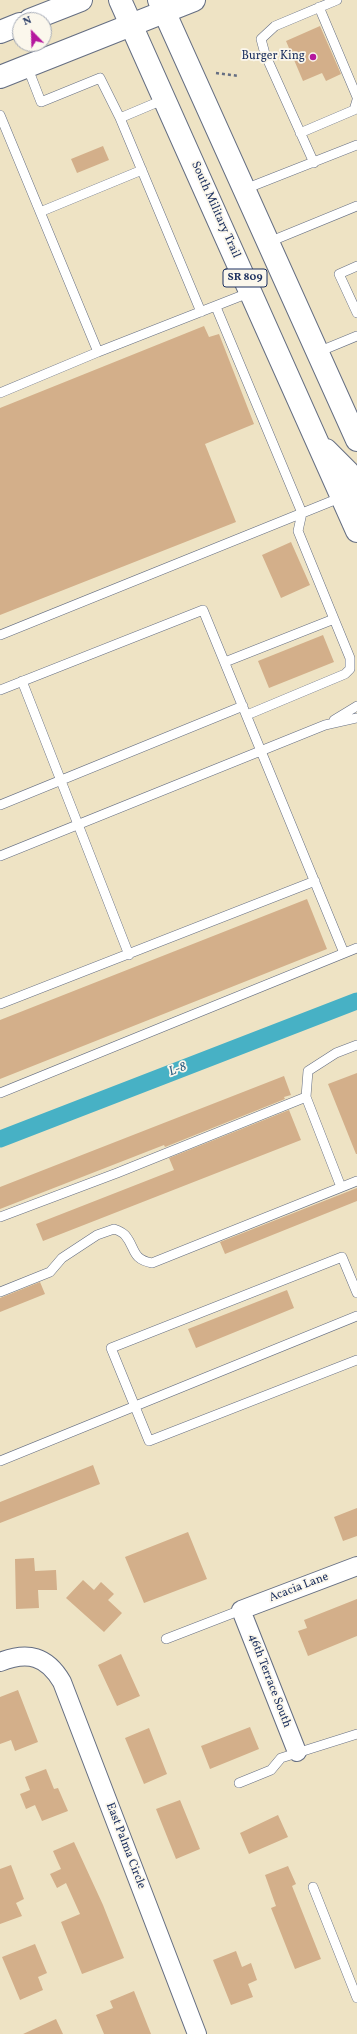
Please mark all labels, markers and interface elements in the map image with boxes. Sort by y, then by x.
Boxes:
north arrow [12,12,52,52]
text: N [21,13,34,30]
place label: Burger King [241,50,305,64]
marker: Burger King [308,52,318,62]
street label: South Military Trail [187,159,243,261]
road number: SR 809 [223,269,267,287]
water label: L-8 [167,1060,189,1080]
street label: Acacia Lane [267,1570,331,1606]
street label: 46th Terrace South [244,1632,294,1730]
street label: East Palma Circle [102,1801,148,1891]

